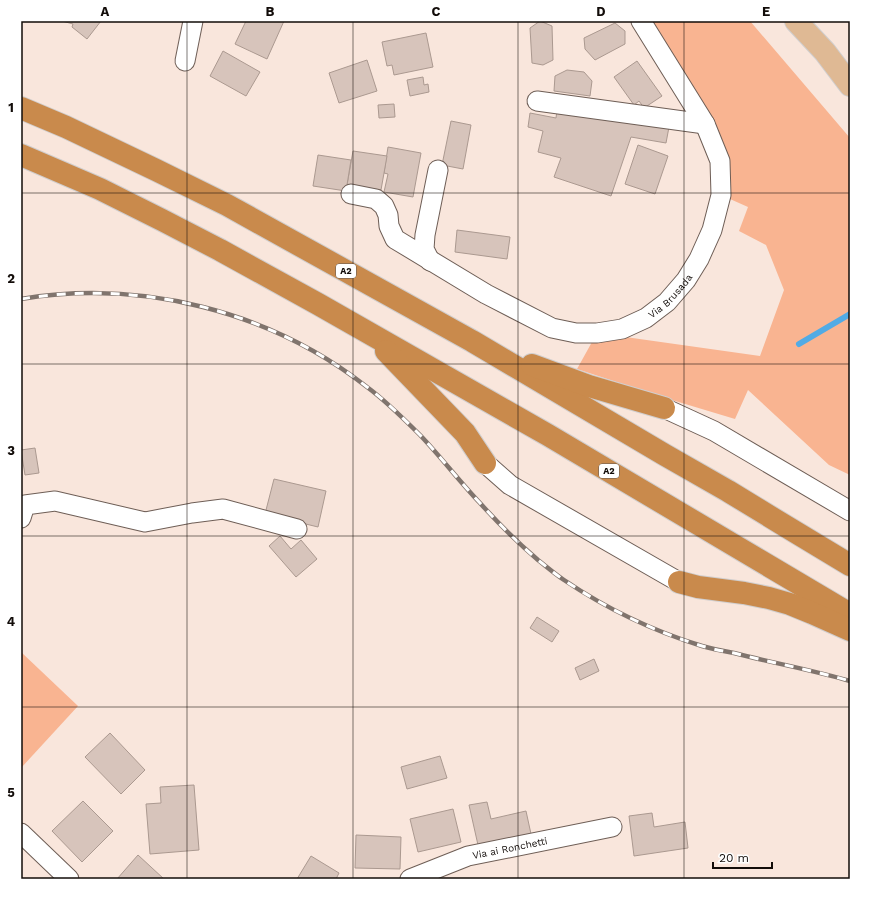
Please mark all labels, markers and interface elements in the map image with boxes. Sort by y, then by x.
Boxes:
text: A [101,4,110,19]
text: B [266,4,275,19]
text: C [432,4,441,19]
text: D [596,4,606,19]
text: E [762,4,770,19]
text: 1 [8,100,14,115]
road number: A2 [336,264,356,278]
text: 2 [7,271,15,286]
street label: Via Brusada [646,272,695,320]
text: 3 [7,443,15,458]
road number: A2 [599,464,619,478]
text: 4 [7,614,16,629]
text: 5 [7,785,15,800]
street label: Via ai Ronchetti [471,835,548,861]
scale bar [713,844,772,870]
text: 20 m [719,851,749,865]

